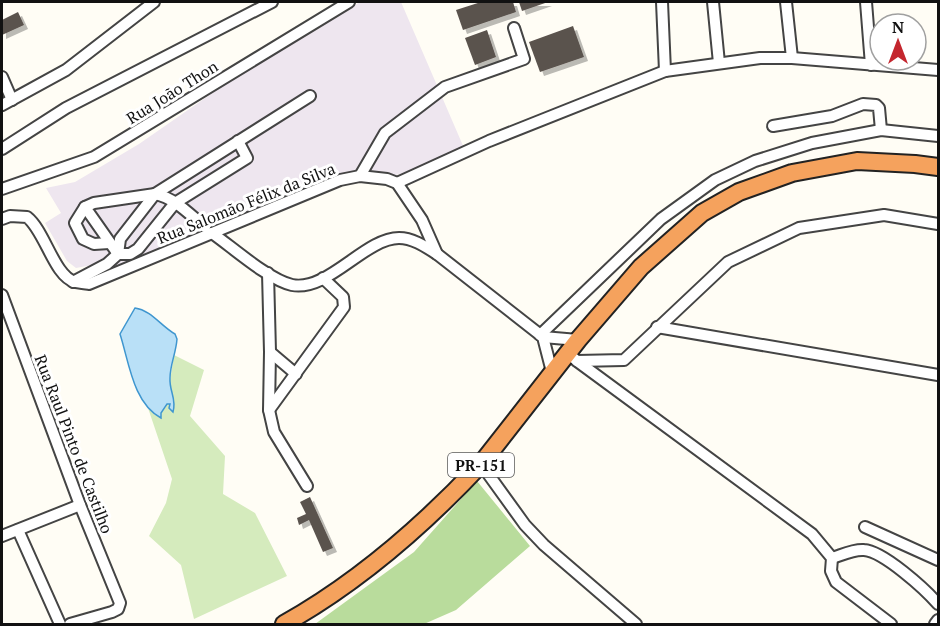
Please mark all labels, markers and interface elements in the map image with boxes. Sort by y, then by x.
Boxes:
north arrow [868,12,928,72]
text: N [892,16,904,38]
street label: Rua João Thon [122,55,222,129]
street label: Rua Salomão Félix da Silva [154,157,338,249]
street label: Rua Raul Pinto de Castilho [30,351,118,537]
road number: PR-151 [448,453,514,477]

